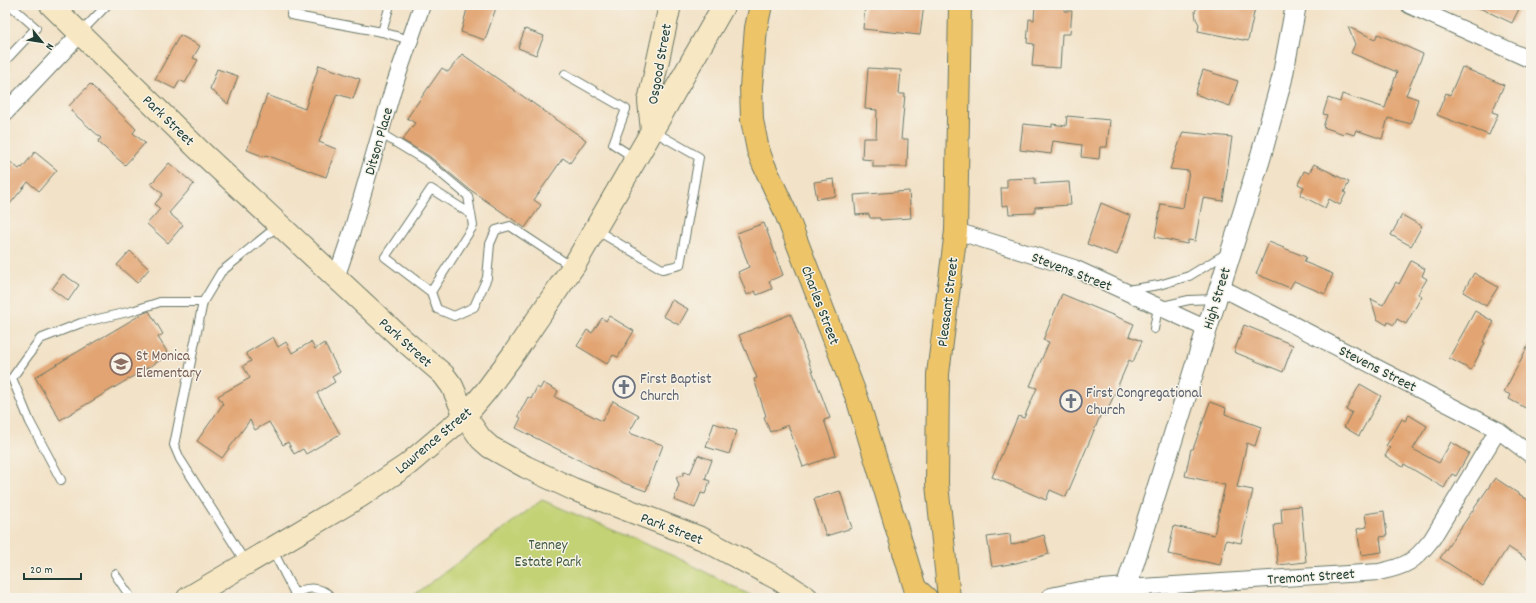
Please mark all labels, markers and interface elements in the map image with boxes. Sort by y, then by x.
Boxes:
north arrow [22,22,62,62]
street label: Osgood Street [643,22,679,107]
text: N [40,40,57,53]
street label: Park Street [136,91,199,152]
street label: Ditson Place [360,105,400,178]
street label: Stevens Street [1028,247,1115,298]
street label: Pleasant Street [933,256,965,348]
street label: Charles Street [794,263,844,349]
street label: High Street [1198,264,1238,332]
street label: Park Street [373,313,437,374]
street label: Stevens Street [1334,341,1420,399]
place label: St Monica Elementary [136,346,202,385]
school or university icon: St Monica Elementary [108,351,134,377]
place label: First Baptist Church [640,369,712,408]
church icon: First Baptist Church [611,374,637,400]
place label: First Congregational Church [1086,383,1203,422]
church icon: First Congregational Church [1058,388,1084,414]
street label: Lawrence Street [391,402,478,480]
street label: Park Street [637,508,706,552]
park label: Tenney Estate Park [515,535,581,574]
scale bar [24,555,81,581]
text: 20 m [30,562,53,579]
street label: Tremont Street [1267,564,1356,592]

